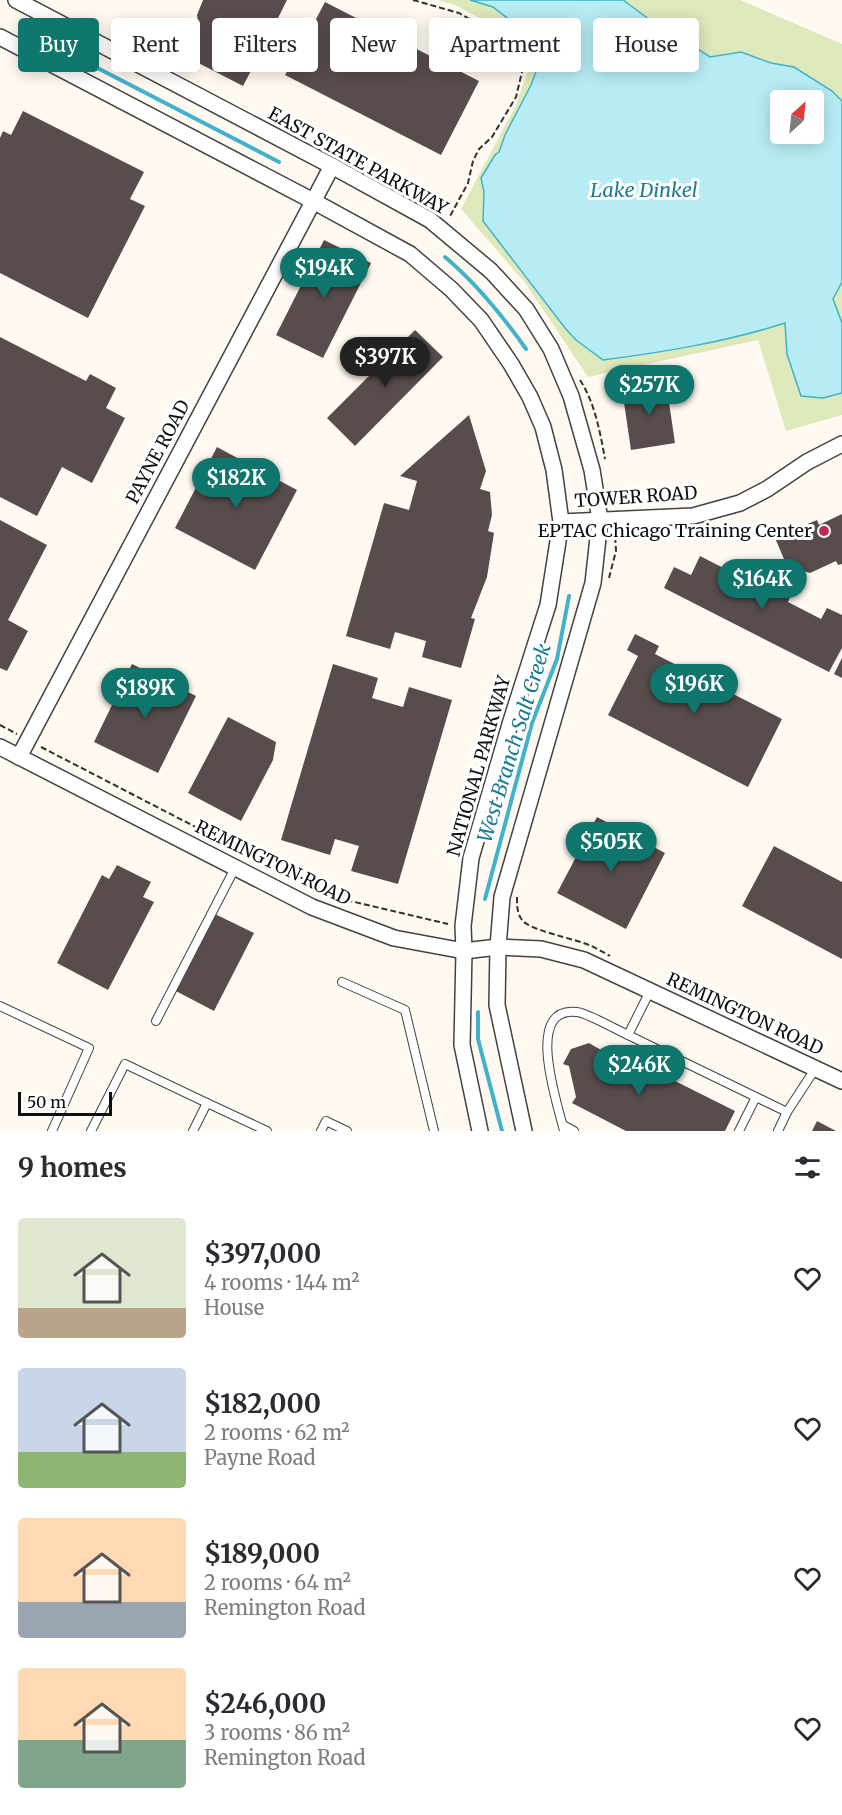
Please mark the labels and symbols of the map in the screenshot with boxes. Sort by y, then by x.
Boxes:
north arrow [770,90,824,144]
street label: EAST STATE PARKWAY [264,102,453,220]
water label: Lake Dinkel [590,177,698,202]
pin: $194K [282,248,366,299]
pin: $397K [343,337,427,388]
pin: $257K [607,365,691,416]
street label: PAYNE ROAD [121,396,195,508]
pin: $182K [194,458,278,509]
street label: TOWER ROAD [574,481,698,512]
place label: EPTAC Chicago Training Center [538,519,812,542]
marker: EPTAC Chicago Training Center [817,524,831,538]
pin: $164K [720,559,804,610]
water label: West Branch Salt Creek [471,640,556,845]
pin: $196K [652,664,736,715]
pin: $189K [103,668,187,719]
street label: NATIONAL PARKWAY [442,672,515,859]
street label: REMINGTON ROAD [192,815,355,910]
pin: $505K [569,822,653,873]
street label: REMINGTON ROAD [663,967,827,1060]
pin: $246K [597,1045,681,1096]
scale bar [18,1089,112,1116]

